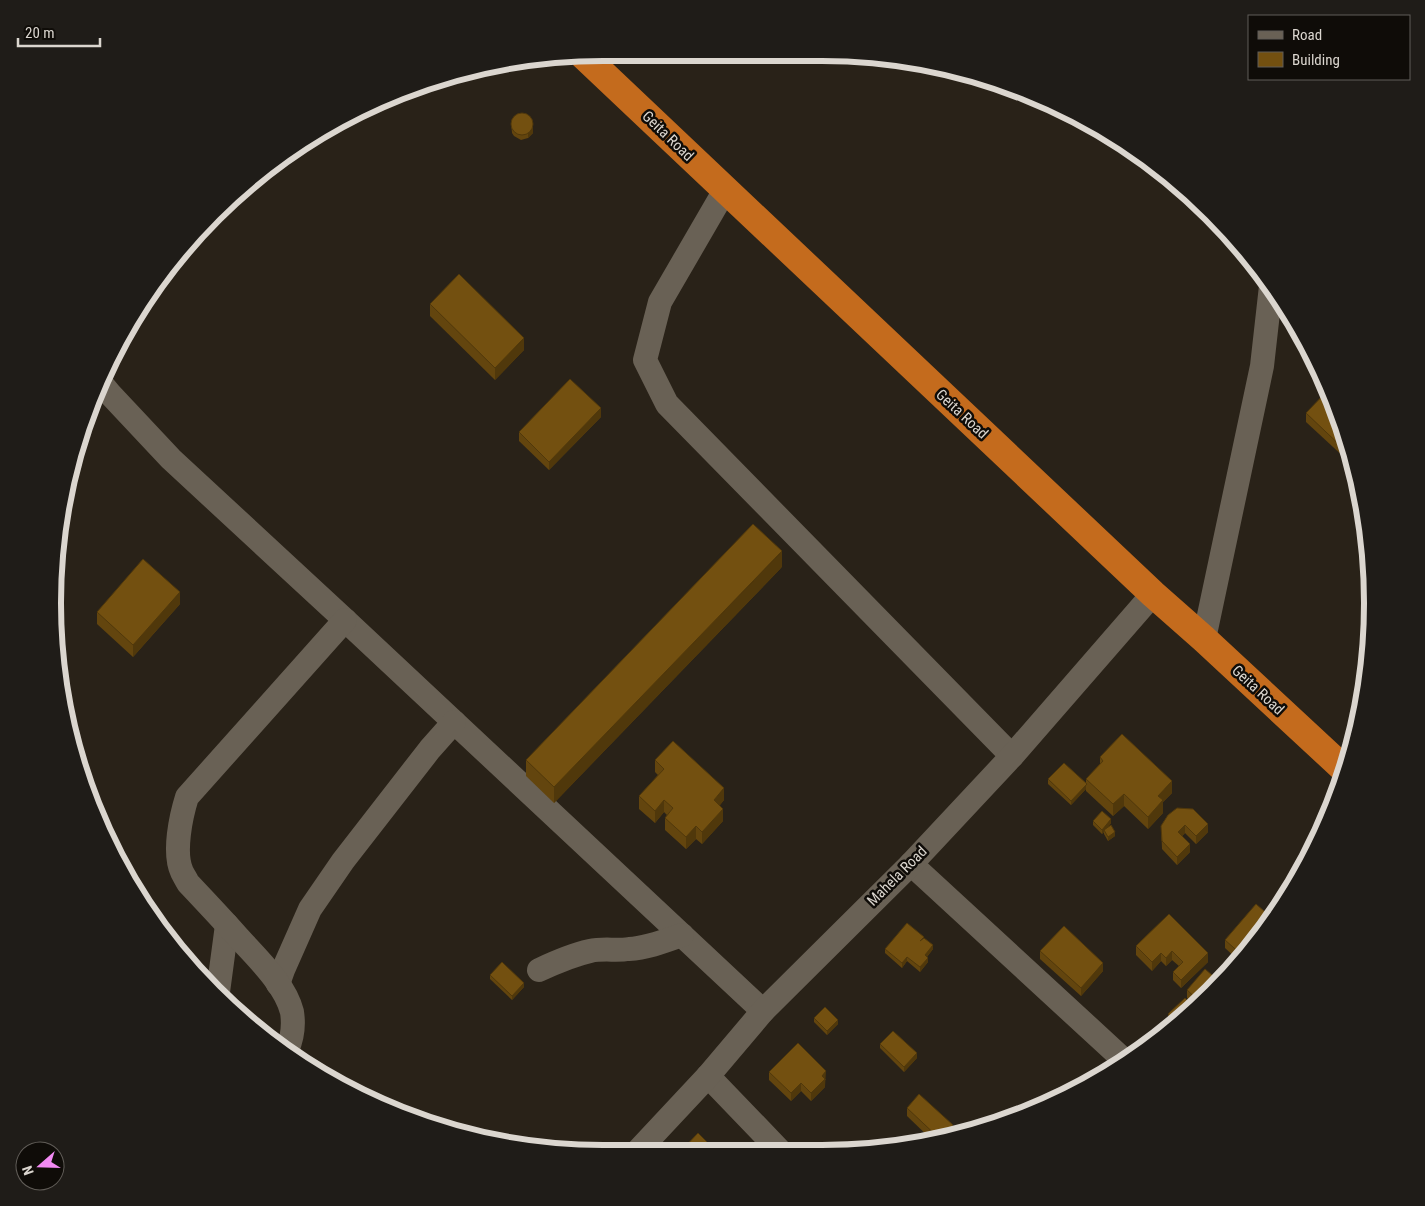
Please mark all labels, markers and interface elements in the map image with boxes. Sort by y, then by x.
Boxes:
scale bar [18,15,100,47]
legend [1248,15,1410,80]
text: 20 m [25,24,55,42]
text: Road [1292,26,1322,44]
text: Building [1292,51,1340,69]
street label: Geita Road [639,107,697,165]
street label: Geita Road [932,385,992,443]
street label: Geita Road [1228,661,1288,719]
street label: Mahela Road [863,842,931,910]
north arrow [15,1141,65,1191]
text: N [19,1164,37,1177]

